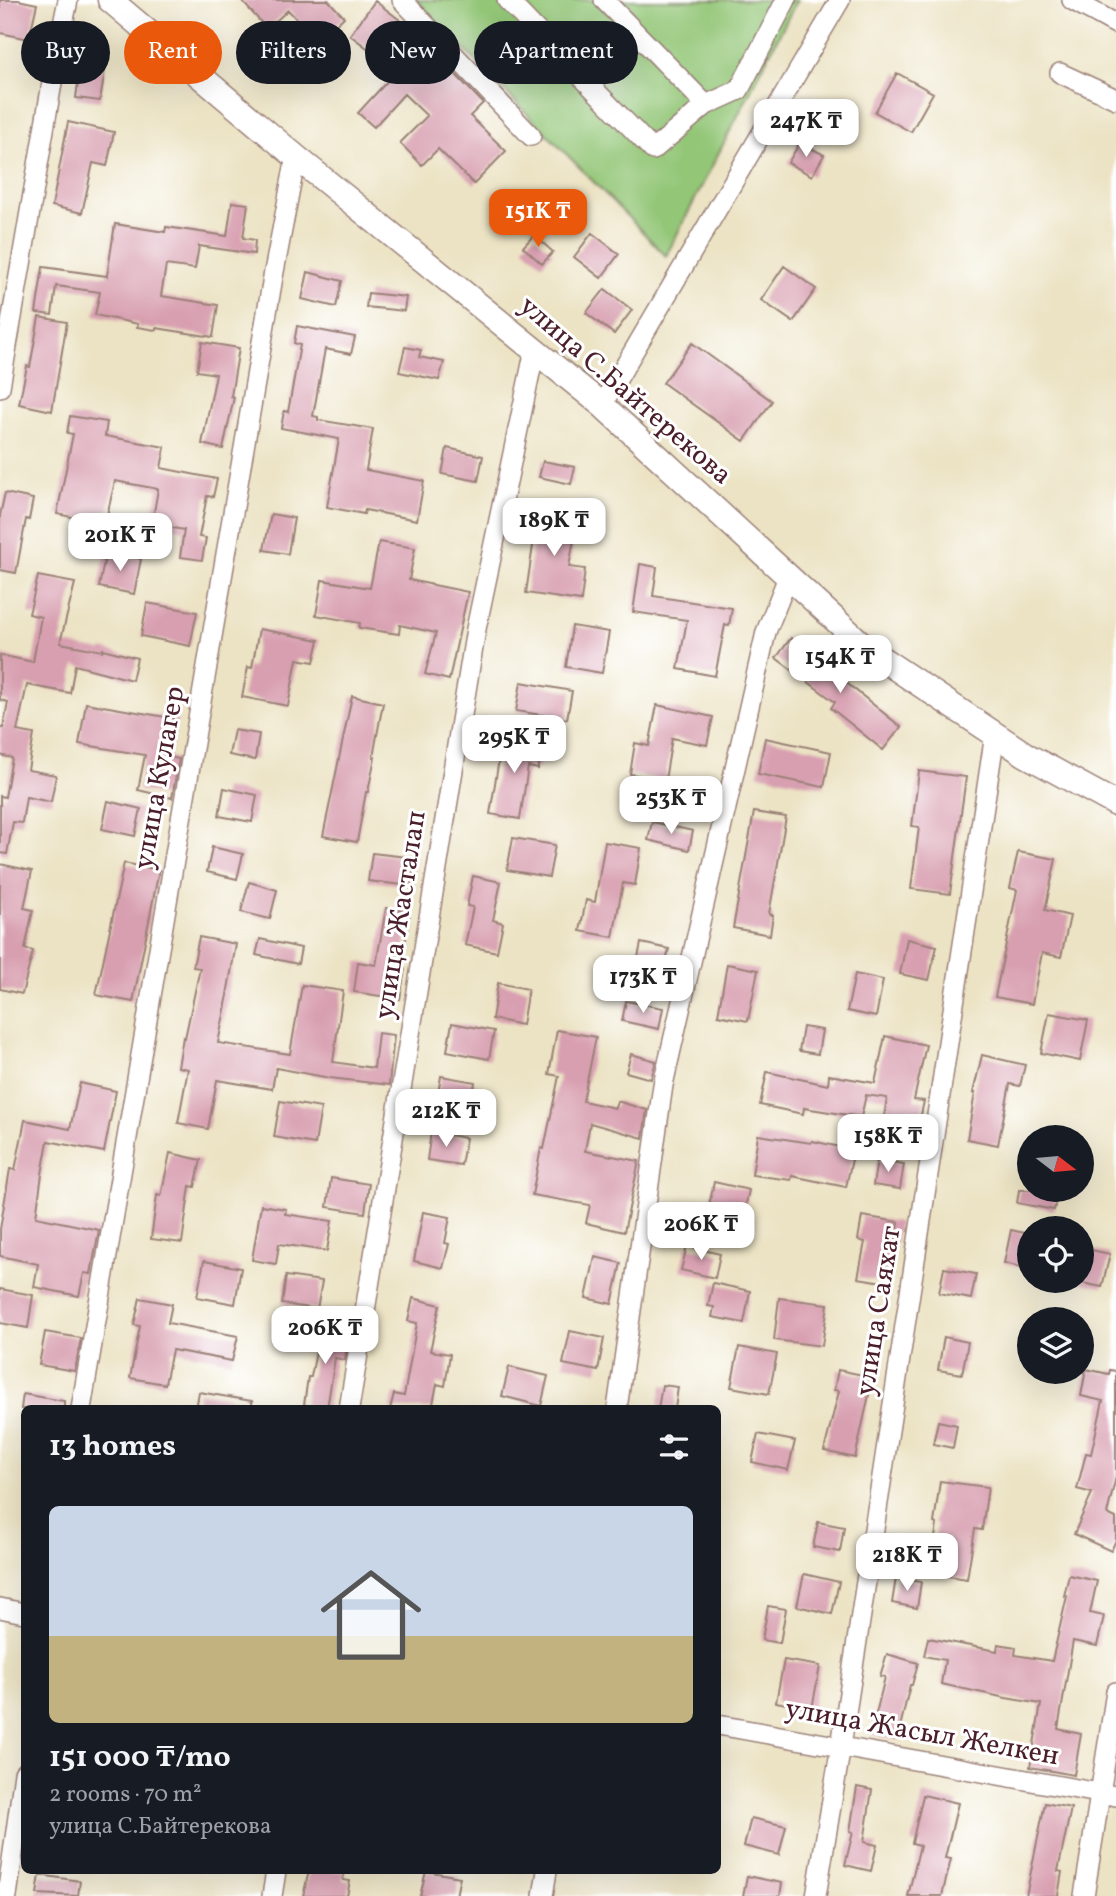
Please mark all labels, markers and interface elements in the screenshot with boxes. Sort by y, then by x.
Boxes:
chip: Buy [21,21,110,84]
chip: Rent [124,21,222,84]
chip: Filters [236,21,351,84]
chip: New [365,21,460,84]
chip: Apartment [474,21,638,84]
pin: 247K ₸ [749,100,863,159]
text: 247K ₸ [770,106,842,138]
pin: 151K ₸ [481,190,595,249]
text: 151K ₸ [505,196,571,228]
street label: улица С.Байтерекова [510,287,740,495]
pin: 189K ₸ [497,498,611,558]
text: 189K ₸ [519,505,589,537]
pin: 201K ₸ [63,514,177,573]
text: 201K ₸ [84,520,156,552]
pin: 154K ₸ [783,636,897,695]
text: 154K ₸ [805,642,875,674]
street label: улица Кулагер [125,683,195,873]
pin: 295K ₸ [457,716,571,775]
text: 295K ₸ [478,722,550,754]
pin: 253K ₸ [614,776,728,836]
text: 253K ₸ [635,783,707,815]
street label: улица Жасталап [365,808,437,1022]
pin: 173K ₸ [586,956,700,1015]
text: 173K ₸ [609,962,677,994]
pin: 212K ₸ [389,1090,503,1149]
text: 212K ₸ [411,1096,481,1128]
pin: 158K ₸ [831,1114,945,1174]
text: 158K ₸ [853,1121,923,1153]
north arrow [1017,1125,1094,1202]
map controls [1017,1125,1094,1384]
pin: 206K ₸ [644,1202,758,1262]
text: 206K ₸ [663,1209,739,1241]
button: locate [1017,1216,1094,1293]
street label: улица Саяхат [846,1223,912,1399]
pin: 206K ₸ [268,1306,382,1366]
button: layers [1017,1307,1094,1384]
text: 206K ₸ [287,1313,363,1345]
text: 13 homes [49,1426,176,1468]
icon: filters [655,1428,693,1466]
pin: 218K ₸ [850,1534,964,1593]
text: 218K ₸ [872,1540,942,1572]
icon: home [308,1552,434,1678]
street label: улица Жасыл Желкен [782,1690,1062,1776]
text: 151 000 ₸/mo [49,1737,231,1779]
text: 2 rooms · 70 m² [49,1779,202,1811]
text: улица С.Байтерекова [49,1811,271,1843]

